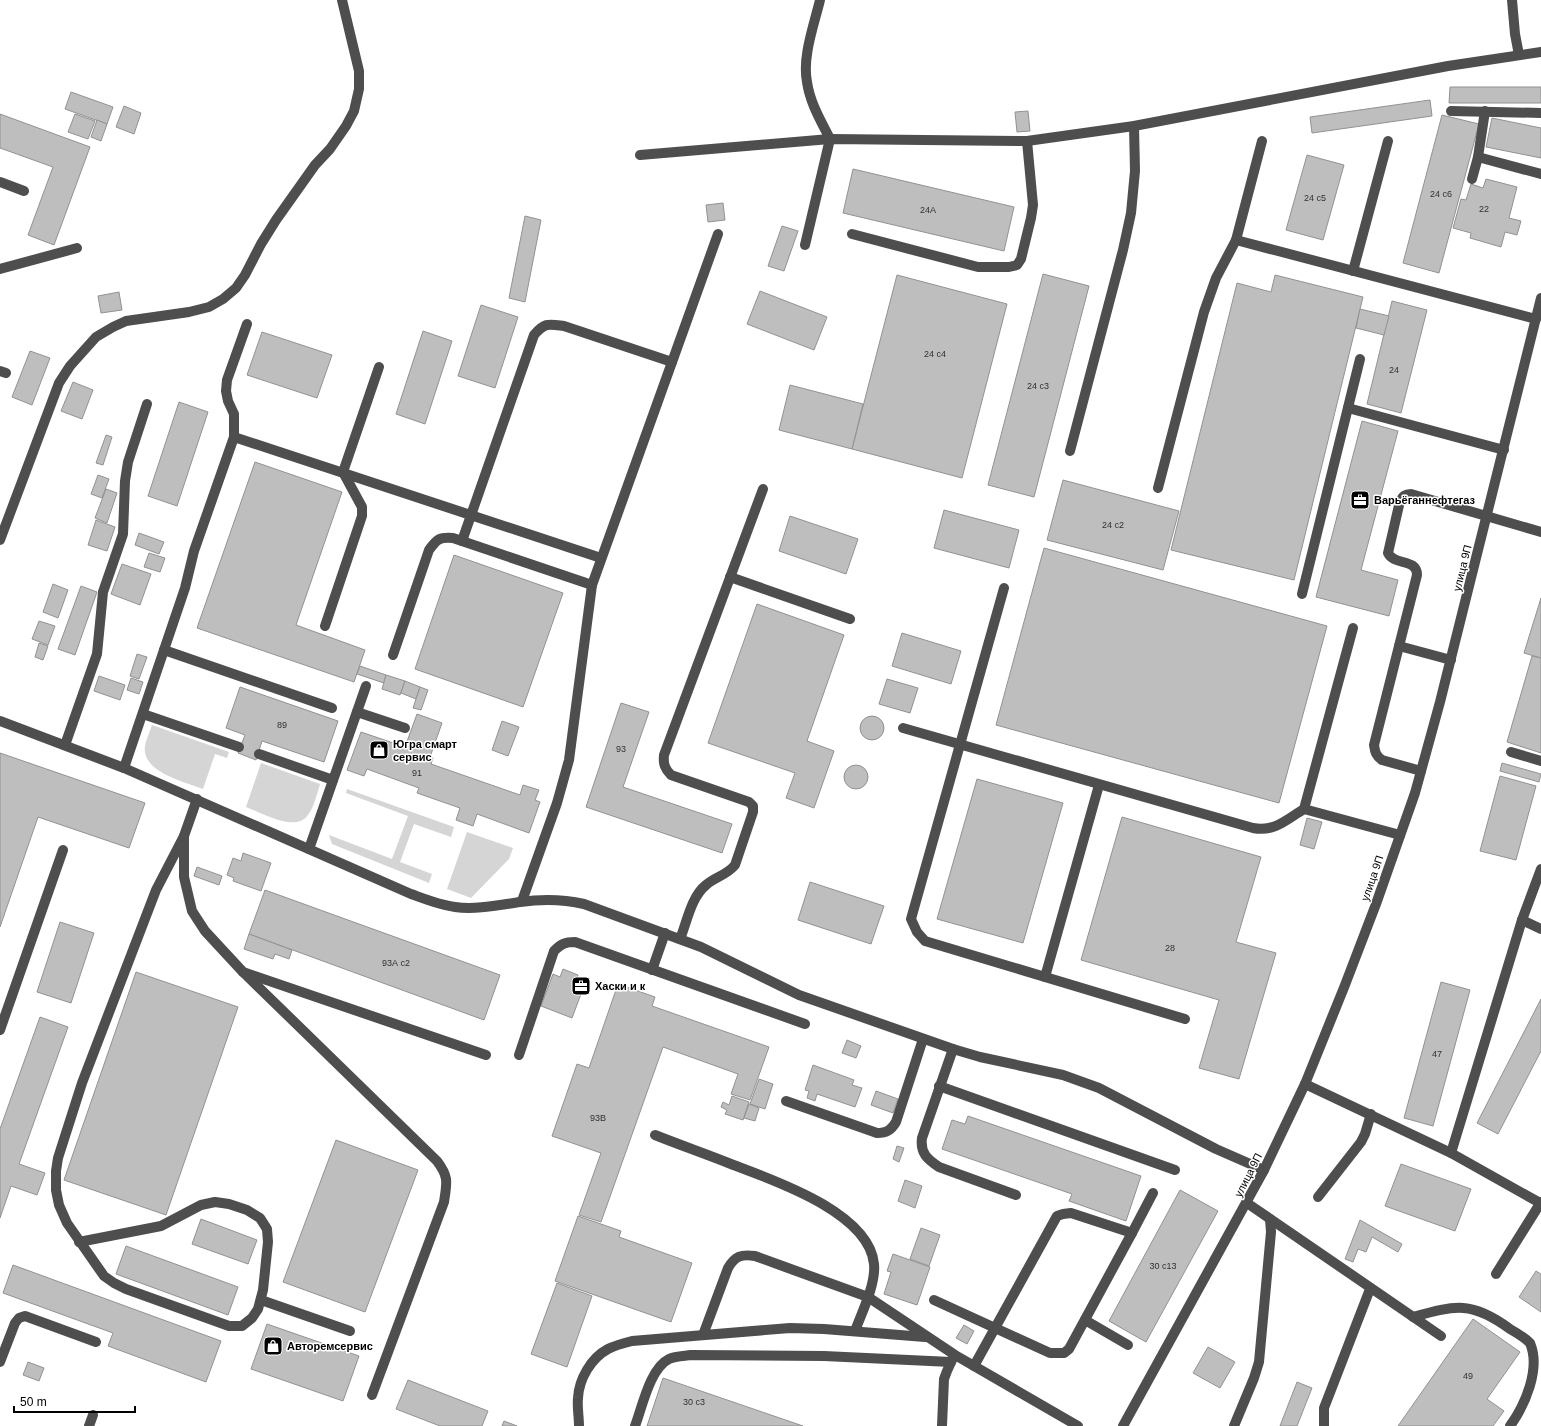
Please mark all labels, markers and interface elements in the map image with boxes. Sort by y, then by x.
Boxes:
house number: 24 с6 [1430,189,1452,199]
house number: 24 с5 [1304,193,1326,203]
house number: 22 [1479,204,1489,214]
house number: 24А [920,205,936,215]
house number: 24 с4 [924,349,946,359]
house number: 24 [1389,365,1399,375]
house number: 24 с3 [1027,381,1049,391]
office icon: Варьёганнефтегаз [1349,489,1371,511]
place label: Варьёганнефтегаз [1374,494,1476,506]
house number: 24 с2 [1102,520,1124,530]
street label: улица 9П [1450,544,1474,592]
house number: 89 [277,720,287,730]
place label: Югра смарт сервис [393,738,458,763]
shop icon: Югра смарт сервис [368,739,390,761]
house number: 93 [616,744,626,754]
house number: 91 [412,768,422,778]
street label: улица 9П [1359,854,1385,902]
house number: 28 [1165,943,1175,953]
house number: 93А с2 [382,958,410,968]
office icon: Хаски и к [570,975,592,997]
place label: Хаски и к [595,980,646,992]
house number: 47 [1432,1049,1442,1059]
house number: 93В [590,1113,606,1123]
street label: улица 9П [1232,1151,1264,1199]
house number: 30 с13 [1149,1261,1177,1271]
shop icon: Авторемсервис [262,1335,284,1357]
place label: Авторемсервис [287,1340,373,1352]
house number: 49 [1463,1371,1473,1381]
scale bar [14,1388,135,1414]
text: 50 m [20,1395,47,1409]
house number: 30 с3 [683,1397,705,1407]

